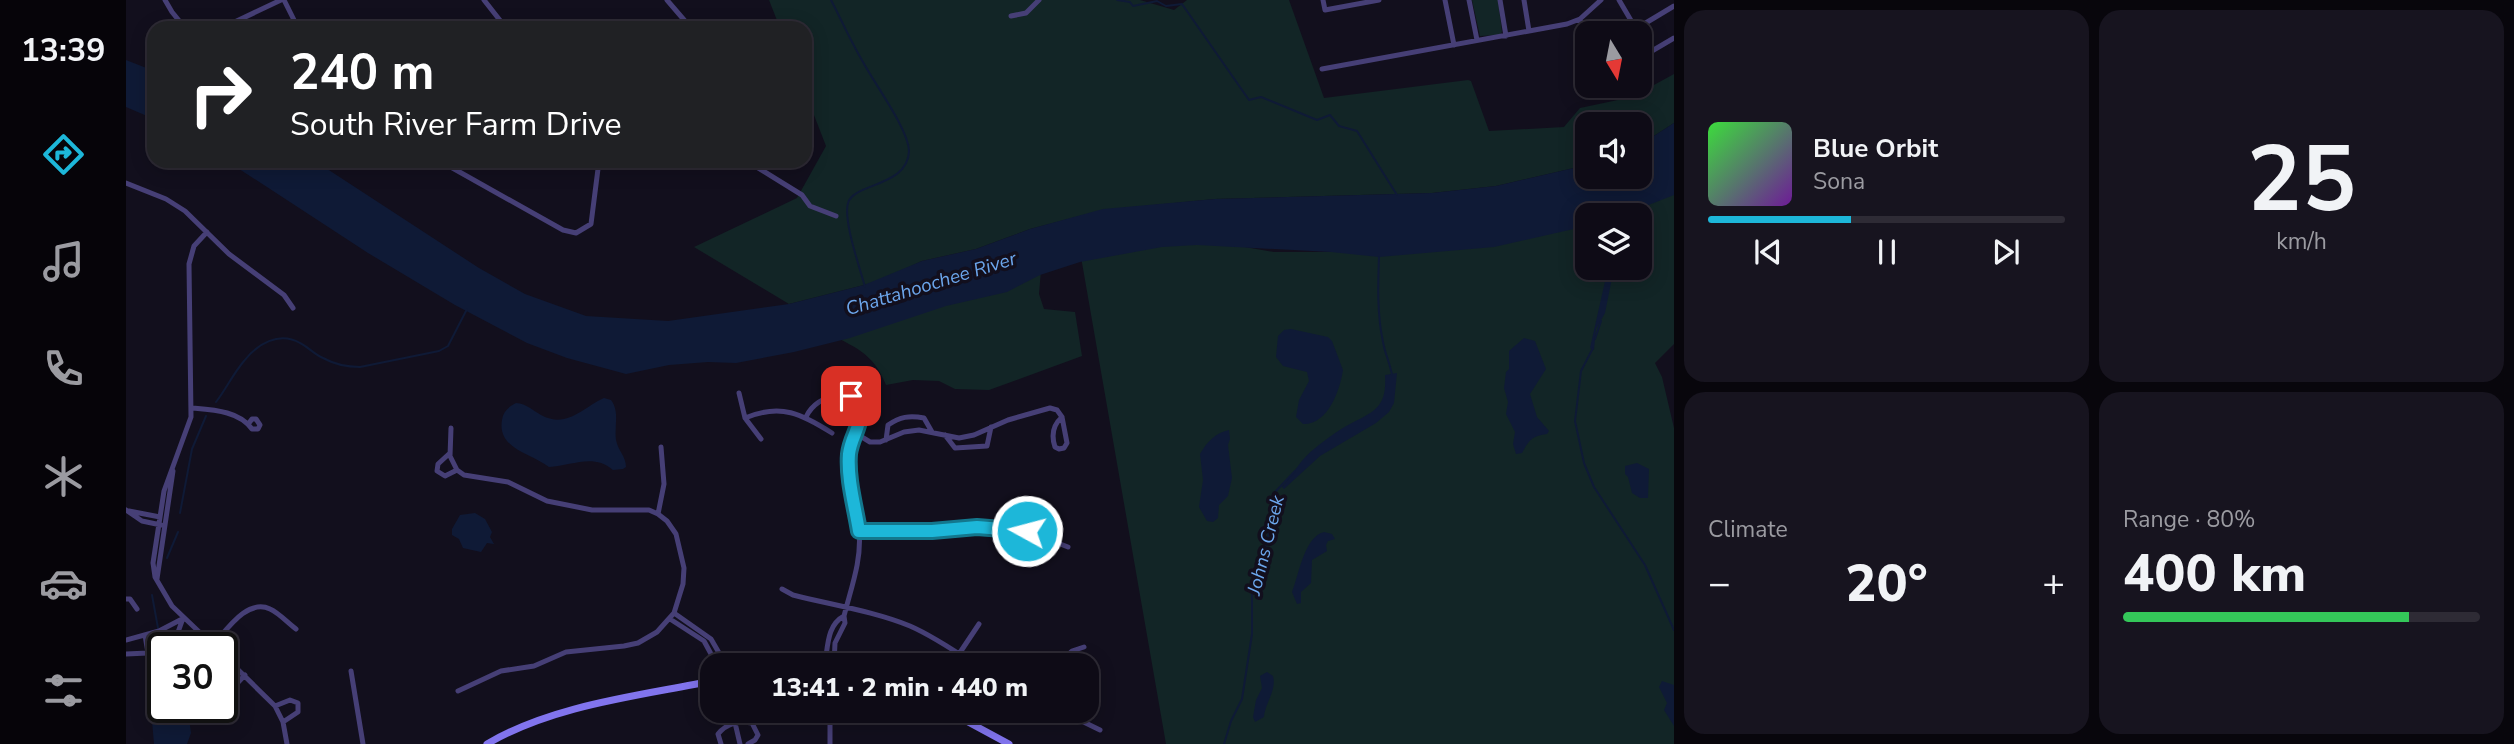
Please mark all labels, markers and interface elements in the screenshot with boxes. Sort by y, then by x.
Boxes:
north arrow [1575,21,1652,98]
map controls [1575,21,1652,280]
text: 13:39 [21,29,105,72]
text: 240 m [290,39,434,106]
icon: right [175,49,266,140]
text: South River Farm Drive [290,103,622,146]
button: sound [1575,112,1652,189]
text: 25 [2247,118,2356,242]
icon: directions [39,130,88,179]
text: Blue Orbit [1813,131,1938,166]
text: Sona [1813,166,1865,197]
button: layers [1575,203,1652,280]
text: km/h [2276,226,2327,257]
icon: previous [1749,233,1787,271]
icon: pause [1868,233,1906,271]
icon: next [1987,233,2025,271]
icon: music [39,237,88,286]
water label: Chattahoochee River [843,245,1021,322]
icon: phone [39,344,88,393]
pin [821,366,881,426]
icon: arrive [832,377,870,415]
icon: climate [39,452,88,501]
water label: Johns Creek [1241,492,1291,598]
position arrow [990,494,1064,568]
text: Range · 80% [2123,504,2255,535]
text: Climate [1708,514,1788,545]
text: 400 km [2123,538,2306,609]
text: 20° [1845,548,1928,619]
text: − [1708,558,1731,609]
text: + [2042,558,2065,609]
icon: car [39,559,88,608]
speed limit sign: 30 [147,632,238,723]
icon: filters [39,666,88,715]
text: 13:41 · 2 min · 440 m [771,670,1028,705]

